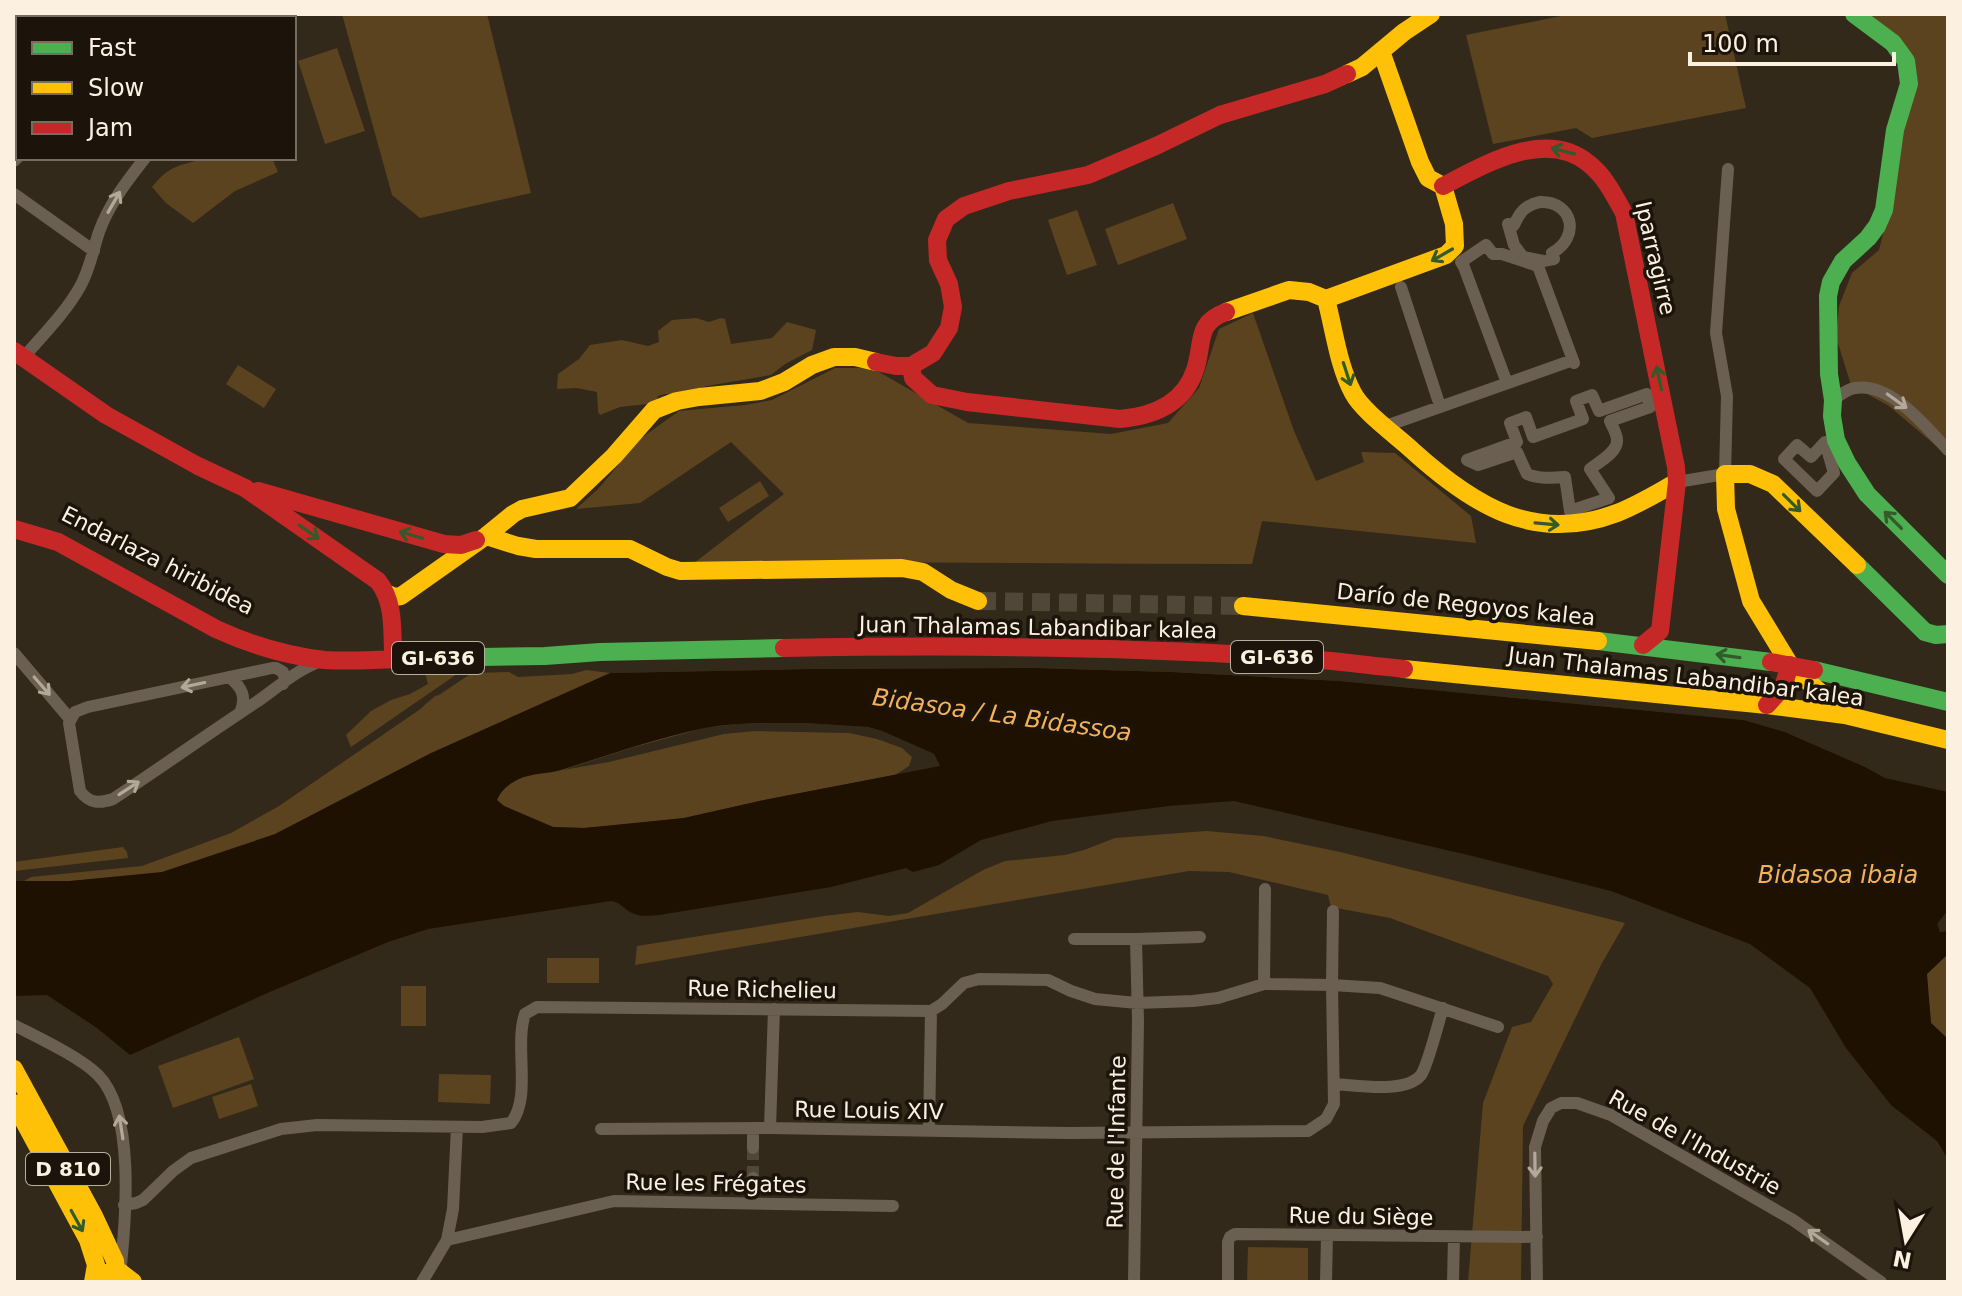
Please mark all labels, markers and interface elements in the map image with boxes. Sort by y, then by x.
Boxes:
legend [16,16,296,160]
scale bar [1690,16,1894,66]
text: 100 m [1702,30,1779,58]
text: Fast [88,34,136,62]
text: Slow [88,74,144,102]
text: Jam [86,114,133,142]
one-way arrow [1550,143,1576,158]
one-way arrow [106,191,122,214]
street label: Iparragirre [1630,199,1681,317]
one-way arrow [1431,247,1453,263]
one-way arrow [1341,361,1356,386]
one-way arrow [1650,365,1665,391]
one-way arrow [1886,393,1907,410]
one-way arrow [1782,494,1802,513]
street label: Endarlaza hiribidea [58,501,258,620]
one-way arrow [1884,511,1903,530]
one-way arrow [1534,517,1560,532]
one-way arrow [297,524,319,540]
one-way arrow [398,527,424,542]
street label: Darío de Regoyos kalea [1336,578,1596,631]
street label: Juan Thalamas Labandibar kalea [857,612,1217,643]
road number: GI-636 [1231,641,1323,673]
road number: GI-636 [392,642,484,674]
street label: Juan Thalamas Labandibar kalea [1505,642,1865,711]
one-way arrow [1716,648,1741,663]
one-way arrow [33,675,51,695]
one-way arrow [180,678,206,693]
water label: Bidasoa / La Bidassoa [871,683,1133,747]
one-way arrow [117,780,140,796]
water label: Bidasoa ibaia [1758,861,1918,889]
street label: Rue Richelieu [687,976,837,1003]
street label: Rue de l'Infante [1102,1055,1131,1229]
street label: Rue de l'Industrie [1604,1085,1785,1200]
street label: Rue Louis XIV [794,1097,944,1124]
one-way arrow [113,1115,128,1140]
one-way arrow [1528,1151,1543,1178]
road number: D 810 [26,1153,110,1185]
street label: Rue les Frégates [625,1169,807,1198]
north arrow [1866,1200,1946,1280]
street label: Rue du Siège [1288,1203,1434,1230]
one-way arrow [70,1209,86,1232]
one-way arrow [1807,1229,1829,1245]
text: N [1891,1245,1914,1273]

